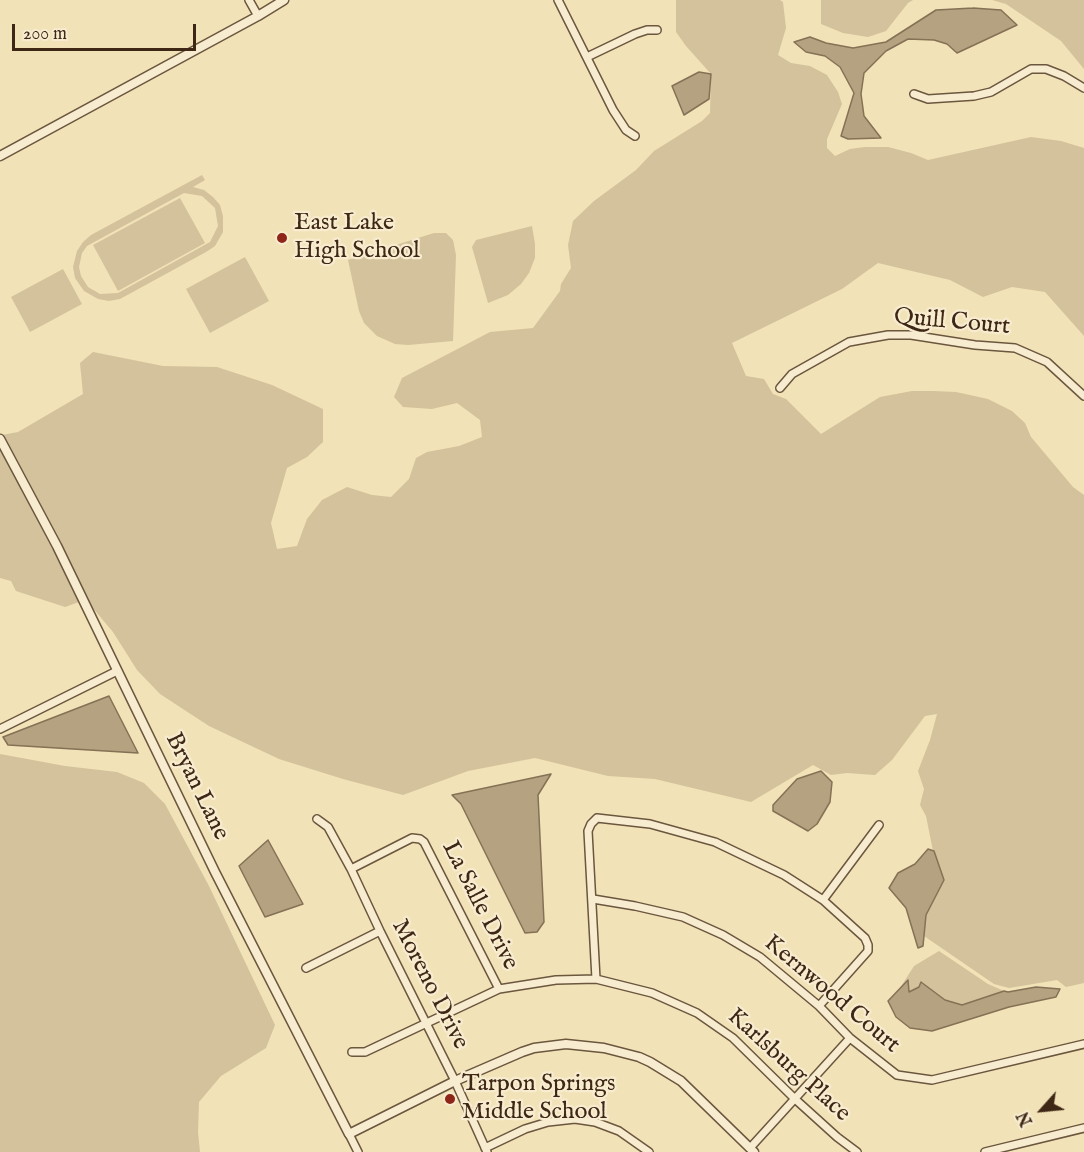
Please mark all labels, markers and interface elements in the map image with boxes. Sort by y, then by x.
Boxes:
scale bar [15,12,200,50]
text: 200 m [23,23,67,46]
place label: East Lake High School [294,210,420,266]
marker: East Lake High School [275,231,289,245]
street label: Quill Court [893,304,1011,342]
street label: Bryan Lane [158,729,234,845]
street label: La Salle Drive [434,837,524,975]
street label: Moreno Drive [384,915,474,1055]
street label: Kernwood Court [757,930,905,1060]
street label: Karlsburg Place [720,1003,856,1129]
place label: Tarpon Springs Middle School [462,1071,615,1127]
north arrow [1012,1080,1072,1140]
marker: Tarpon Springs Middle School [443,1092,457,1106]
text: N [1014,1107,1038,1129]

